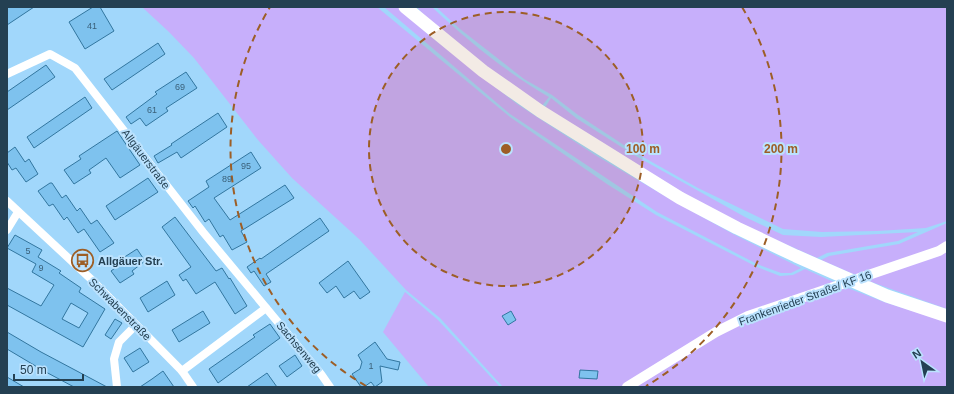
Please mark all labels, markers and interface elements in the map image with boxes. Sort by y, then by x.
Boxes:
house number: 41 [87,21,97,31]
house number: 69 [175,82,185,92]
house number: 61 [147,105,157,115]
street label: Allgäuerstraße [120,127,172,191]
centre of rings [499,142,513,156]
text: 100 m [626,142,660,156]
text: 200 m [764,142,798,156]
house number: 95 [241,161,251,171]
house number: 89 [222,174,232,184]
house number: 5 [25,246,31,256]
bus stop icon: Allgäuer Str. [69,248,95,274]
place label: Allgäuer Str. [98,255,163,267]
house number: 9 [38,263,44,273]
street label: Frankenrieder Straße/ KF 16 [737,268,873,328]
street label: Schwabenstraße [87,276,153,342]
street label: Sachsenweg [274,319,324,375]
north arrow [902,342,942,382]
text: N [910,346,923,361]
scale bar [14,356,83,382]
house number: 1 [368,361,374,371]
text: 50 m [20,363,47,377]

